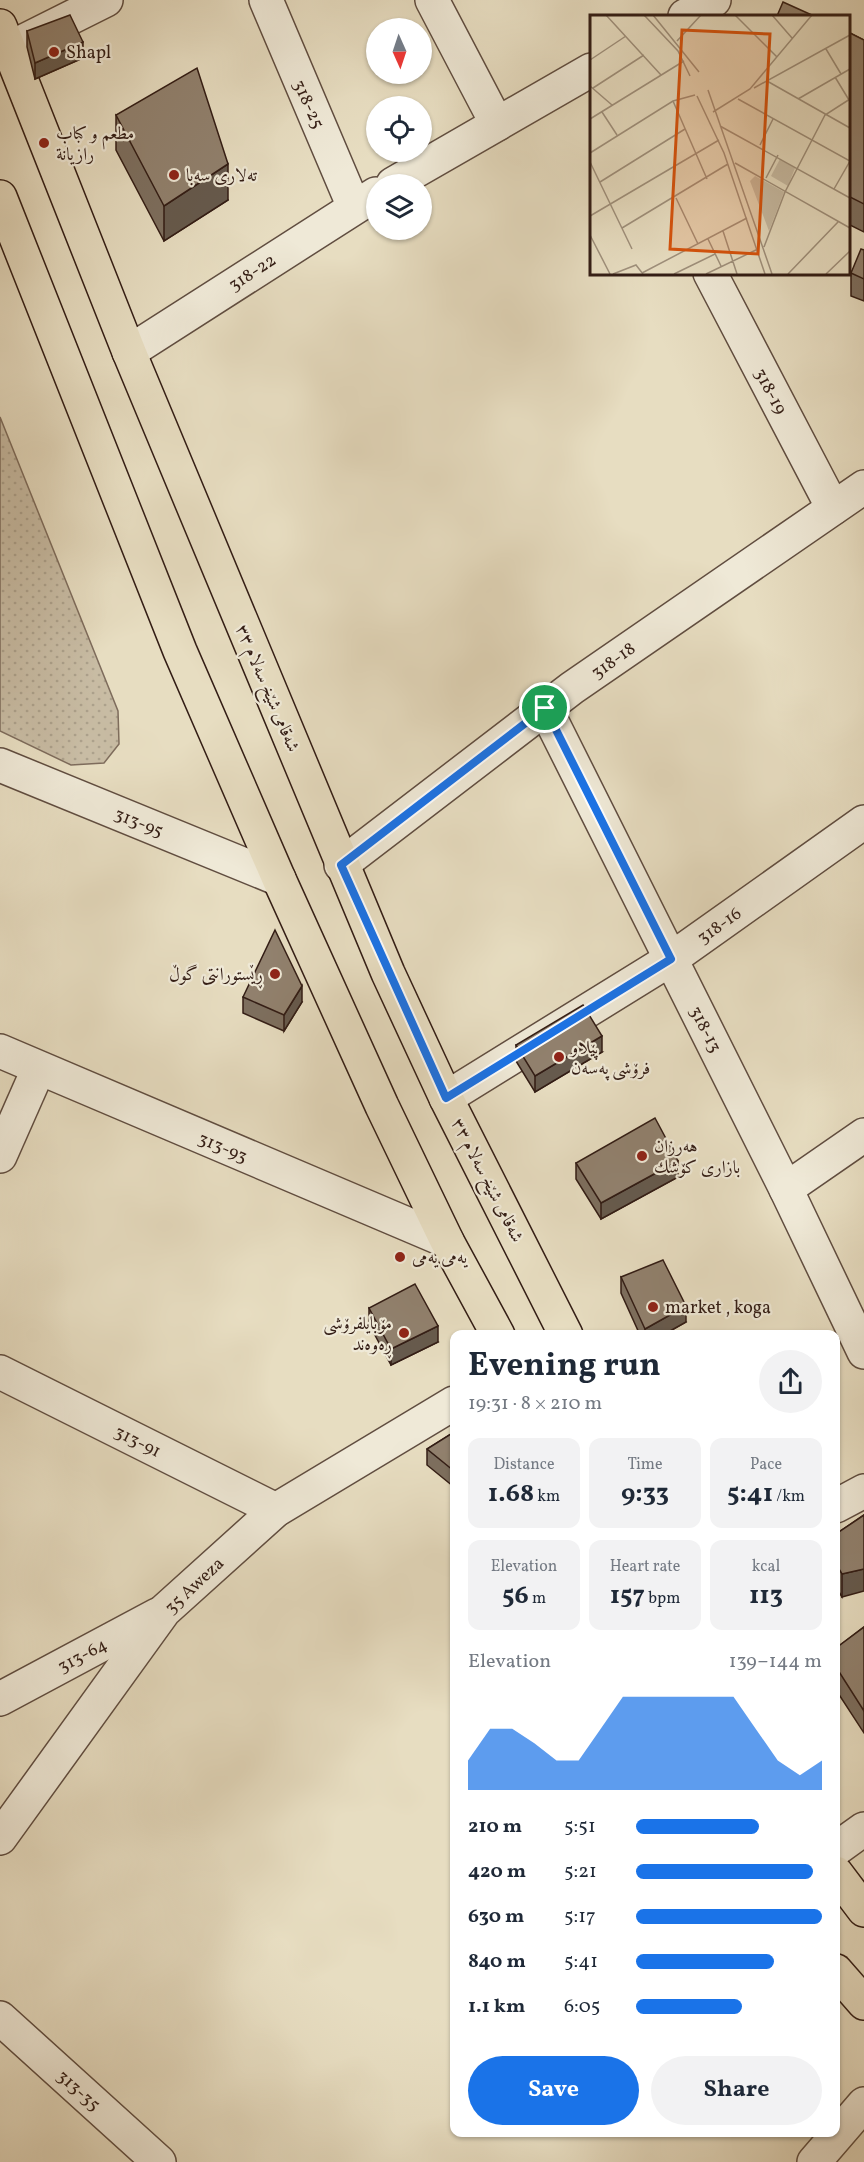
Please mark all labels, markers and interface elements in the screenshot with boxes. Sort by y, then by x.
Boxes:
inset map [590,15,849,274]
north arrow [366,18,432,84]
map controls [366,18,432,240]
place label: Shapl [66,41,111,66]
marker: Shapl [47,45,61,59]
street label: 318-25 [286,76,329,133]
button: locate [366,96,432,162]
place label: مطعم و كباب رازيانة [56,122,134,168]
marker: مطعم و كباب رازيانة [37,136,51,150]
place label: تەلاری سەبا [186,164,257,189]
marker: تەلاری سەبا [167,168,181,182]
button: layers [366,174,432,240]
street label: 318-22 [224,249,282,298]
street label: 318-19 [747,364,792,419]
street label: شەقامی شێخ سەلام ٣٣ [227,621,305,757]
street label: 318-18 [587,637,641,686]
pin [519,682,570,733]
icon: arrive [528,691,561,724]
street label: 313-95 [110,802,167,845]
street label: 318-16 [693,902,747,951]
place label: ڕێستورانتی گوڵ [169,963,263,989]
marker: ڕێستورانتی گوڵ [268,967,282,981]
street label: 318-13 [682,1002,727,1057]
place label: پێلاو فرۆشی پەسەن [569,1036,650,1082]
marker: پێلاو فرۆشی پەسەن [552,1050,566,1064]
street label: شەقامی شێخ سەلام ٣٣ [443,1114,529,1248]
street label: 313-93 [194,1127,251,1170]
place label: هەرزان بازاری کۆشك [654,1135,740,1181]
marker: هەرزان بازاری کۆشك [635,1149,649,1163]
place label: یەمی یەمی [412,1246,469,1271]
marker: یەمی یەمی [393,1250,407,1264]
place label: market , koga [665,1296,771,1321]
marker: market , koga [646,1300,660,1314]
place label: مۆبایلفرۆشی ڕەوەند [323,1312,392,1359]
marker: مۆبایلفرۆشی ڕەوەند [397,1326,411,1340]
text: Evening run [468,1344,661,1390]
button: share [759,1350,822,1413]
text: 19:31 · 8 × 210 m [468,1390,602,1418]
street label: 313-91 [110,1420,165,1465]
text: Distance [493,1454,555,1476]
text: Time [627,1454,663,1476]
text: Pace [750,1454,782,1476]
text: 1.68 [488,1476,534,1512]
text: 9:33 [621,1476,669,1512]
text: 5:41 [727,1476,773,1512]
text: km [534,1486,560,1508]
text: /km [773,1486,805,1508]
street label: 35 Aweza [160,1552,230,1620]
text: Elevation [491,1556,557,1578]
text: Heart rate [610,1556,680,1578]
text: kcal [752,1556,780,1578]
text: 56 [502,1578,529,1614]
text: 157 [610,1578,645,1614]
text: 113 [749,1578,783,1614]
text: m [529,1588,546,1610]
text: bpm [645,1588,680,1610]
street label: 313-64 [53,1633,112,1680]
text: Elevation [468,1648,551,1676]
text: 139–144 m [729,1648,822,1676]
text: 210 m [468,1813,522,1841]
text: 5:51 [564,1813,596,1841]
text: 420 m [468,1858,526,1886]
text: 5:21 [564,1858,597,1886]
text: 630 m [468,1903,524,1931]
text: 5:17 [564,1903,596,1931]
text: 840 m [468,1948,526,1976]
text: 5:41 [564,1948,598,1976]
text: 1.1 km [468,1993,525,2021]
text: 6:05 [564,1993,600,2021]
button: Save [468,2056,639,2125]
button: Share [651,2056,822,2125]
street label: 313-35 [51,2065,105,2117]

